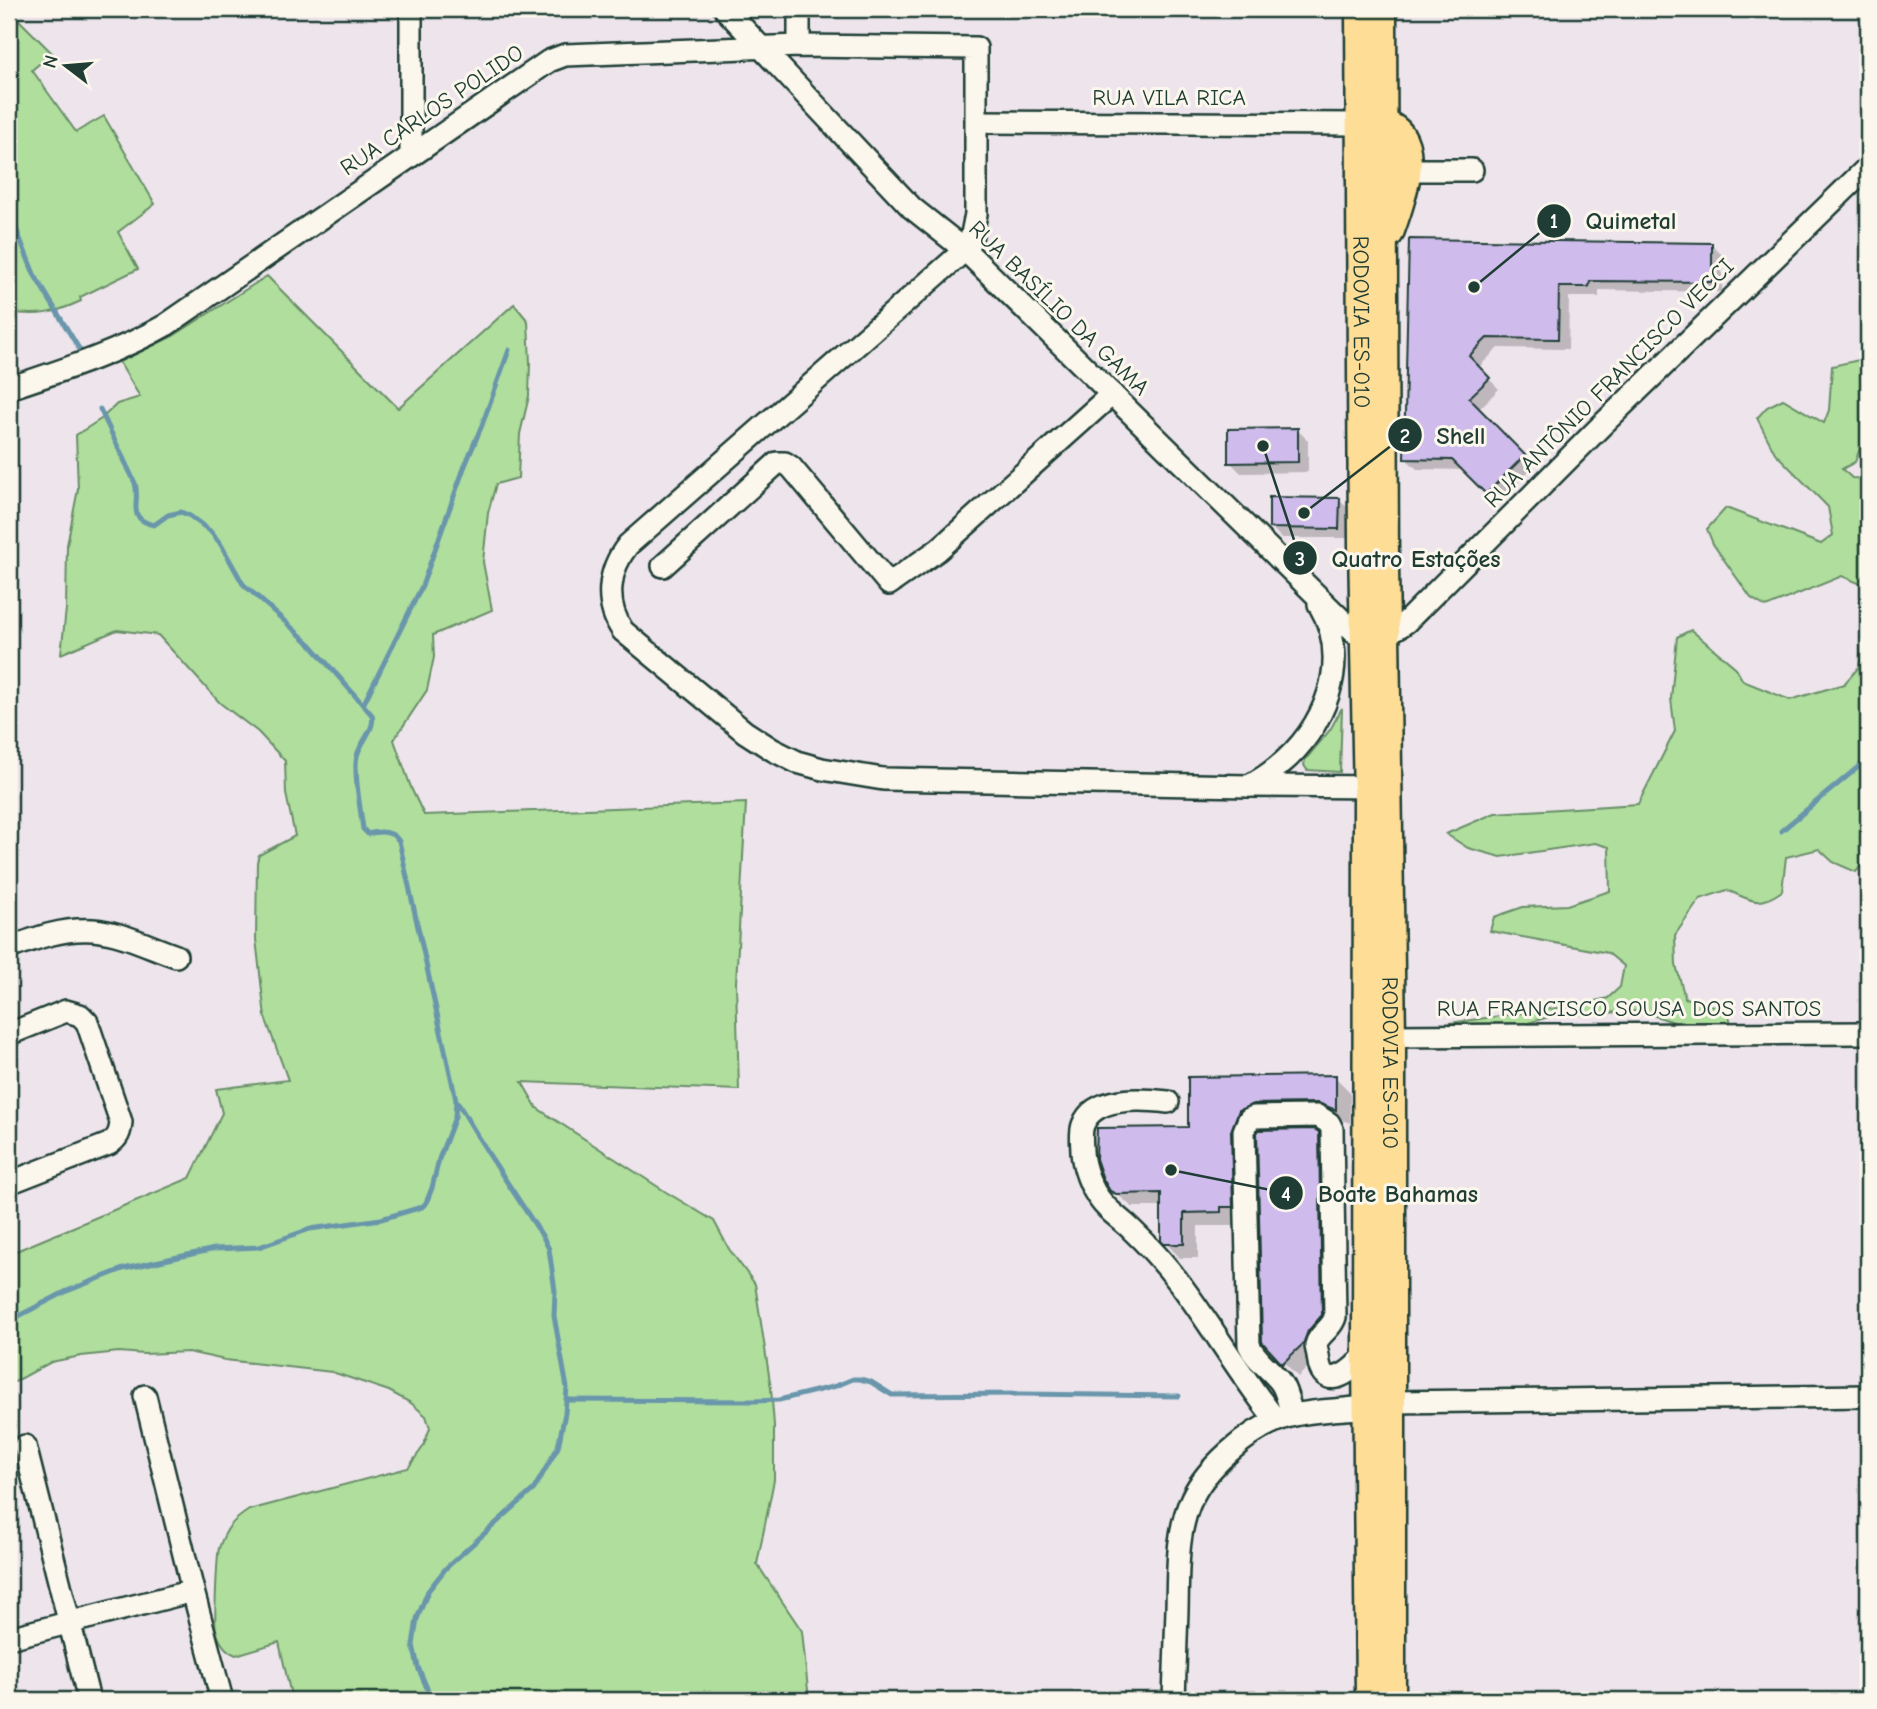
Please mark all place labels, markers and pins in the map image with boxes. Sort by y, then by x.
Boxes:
callout: Quimetal [1537,198,1691,243]
callout: Shell [1387,413,1499,458]
callout: Quatro Estações [1282,536,1514,581]
callout: Boate Bahamas [1269,1171,1492,1216]

